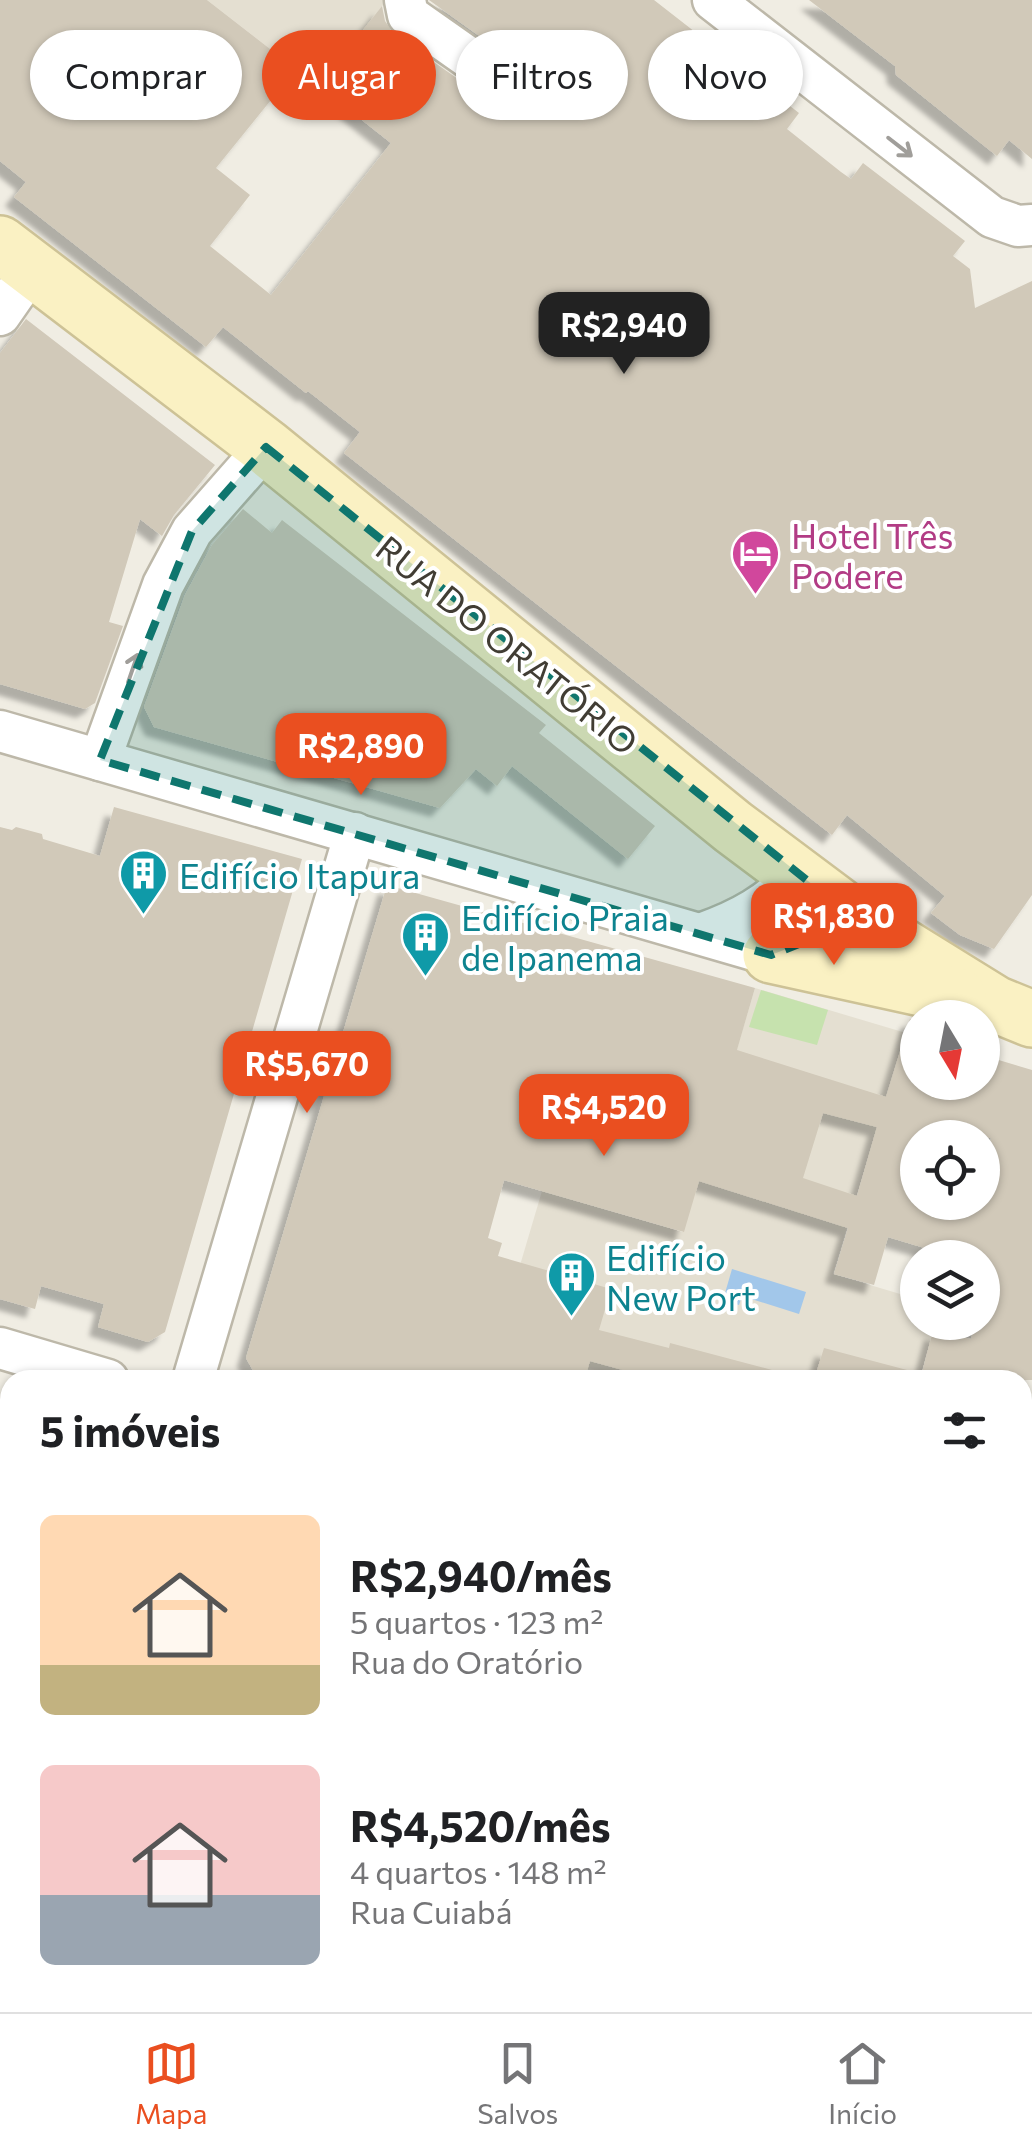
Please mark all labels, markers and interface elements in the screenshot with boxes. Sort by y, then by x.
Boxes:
chip: Comprar [30,30,242,120]
chip: Alugar [262,30,436,120]
chip: Filtros [456,30,628,120]
chip: Novo [648,30,803,120]
one-way arrow [886,136,913,157]
pin: R$2,940 [532,292,716,377]
text: R$2,940 [561,304,687,344]
place label: Hotel Três Podere [791,513,953,596]
street label: RUA DO ORATÓRIO [369,525,647,763]
hotel icon: Hotel Três Podere [730,528,782,596]
one-way arrow [125,653,143,684]
pin: R$2,890 [269,713,453,798]
text: R$2,890 [297,725,425,765]
building icon: Edifício Itapura [118,848,170,916]
place label: Edifício Itapura [179,853,420,896]
pin: R$1,830 [742,883,926,968]
place label: Edifício Praia de Ipanema [461,895,669,978]
text: R$1,830 [773,895,895,935]
building icon: Edifício Praia de Ipanema [400,910,452,978]
north arrow [900,1000,1000,1100]
map controls [900,1000,1000,1340]
pin: R$5,670 [215,1031,399,1116]
text: R$5,670 [245,1043,369,1083]
pin: R$4,520 [512,1074,696,1159]
text: R$4,520 [541,1086,667,1126]
button: locate [900,1120,1000,1220]
place label: Edifício New Port [606,1235,756,1318]
button: layers [900,1240,1000,1340]
building icon: Edifício New Port [545,1250,597,1318]
icon: filters [937,1403,992,1458]
text: 5 imóveis [40,1404,220,1456]
text: R$2,940/mês [350,1549,612,1601]
icon: home [120,1555,240,1675]
text: 5 quartos · 123 m² [350,1601,603,1641]
text: Rua do Oratório [350,1641,583,1681]
text: R$4,520/mês [350,1799,610,1851]
icon: home [120,1805,240,1925]
text: 4 quartos · 148 m² [350,1851,607,1891]
text: Rua Cuiabá [350,1891,512,1931]
tab: Mapa [135,2036,207,2130]
tab: Salvos [477,2036,558,2130]
tab: Início [828,2036,897,2130]

